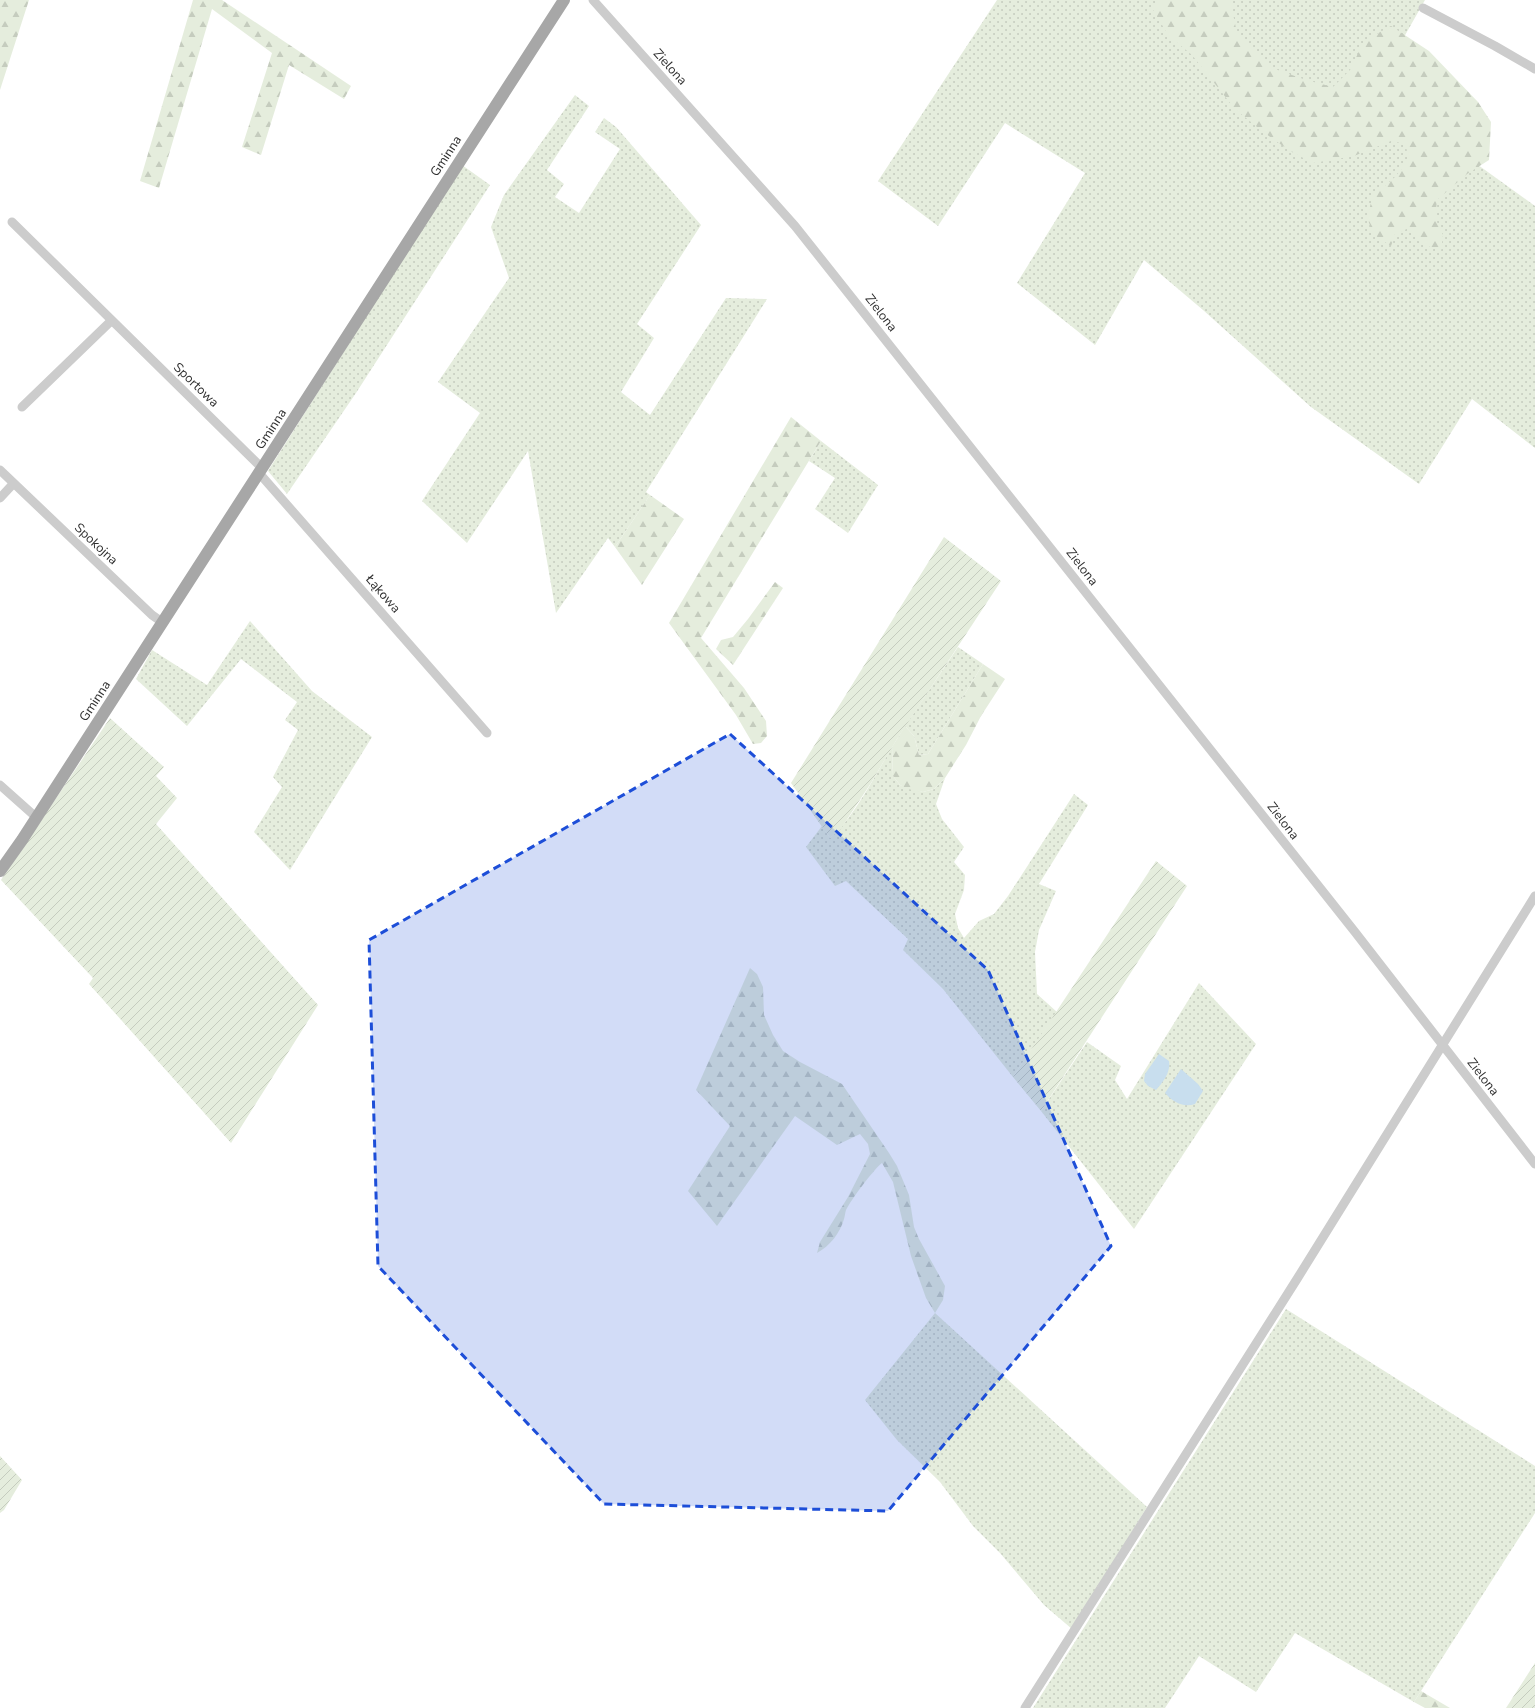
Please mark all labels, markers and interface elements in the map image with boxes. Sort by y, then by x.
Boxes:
street label: Zielona [649,45,691,89]
street label: Gminna [426,132,466,180]
street label: Zielona [861,291,901,335]
street label: Sportowa [169,359,223,411]
street label: Gminna [251,405,291,453]
street label: Spokojna [70,519,122,569]
street label: Zielona [1062,545,1102,589]
street label: Łąkowa [361,570,405,617]
street label: Gminna [75,677,115,725]
street label: Zielona [1263,799,1303,843]
street label: Zielona [1463,1055,1503,1099]

